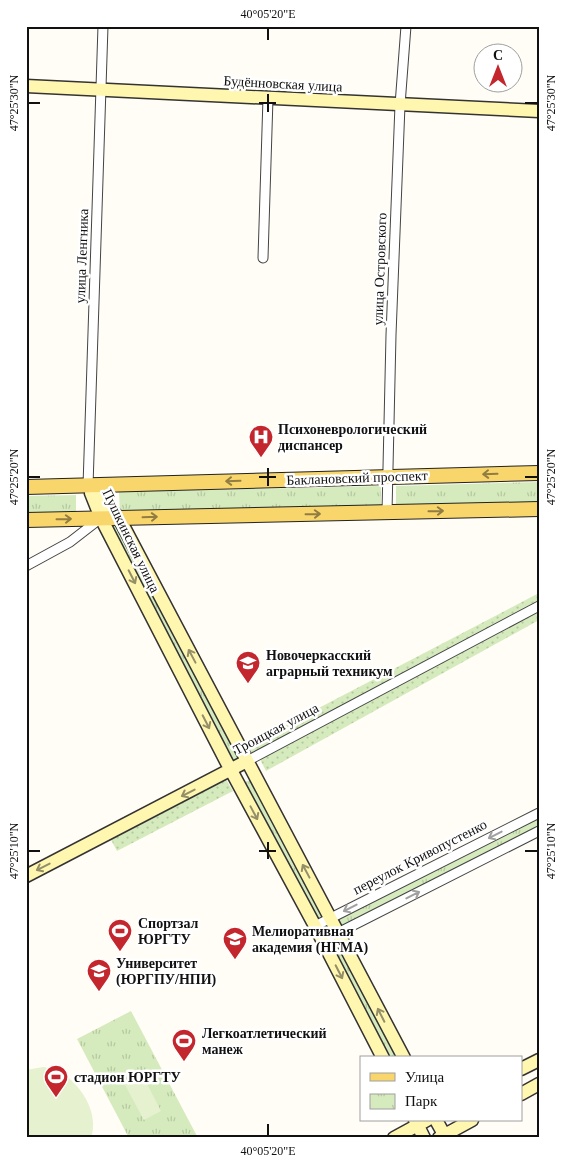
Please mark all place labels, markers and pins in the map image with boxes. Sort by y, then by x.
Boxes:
place label: Психоневрологический диспансер [278,422,427,453]
hospital icon: Психоневрологический диспансер [248,424,274,458]
place label: Новочеркасский аграрный техникум [266,648,393,679]
school or university icon: Новочеркасский аграрный техникум [235,650,261,684]
place label: Спортзал ЮРГТУ [138,916,199,947]
sports icon: Спортзал ЮРГТУ [107,918,133,952]
place label: Мелиоративная академия (НГМА) [252,924,368,956]
school or university icon: Мелиоративная академия (НГМА) [222,926,248,960]
place label: Университет (ЮРГПУ/НПИ) [116,956,217,988]
school or university icon: Университет (ЮРГПУ/НПИ) [86,958,112,992]
place label: Легкоатлетический манеж [202,1026,327,1057]
sports icon: Легкоатлетический манеж [171,1028,197,1062]
sports icon: стадион ЮРГТУ [43,1064,69,1098]
place label: стадион ЮРГТУ [74,1070,181,1085]

